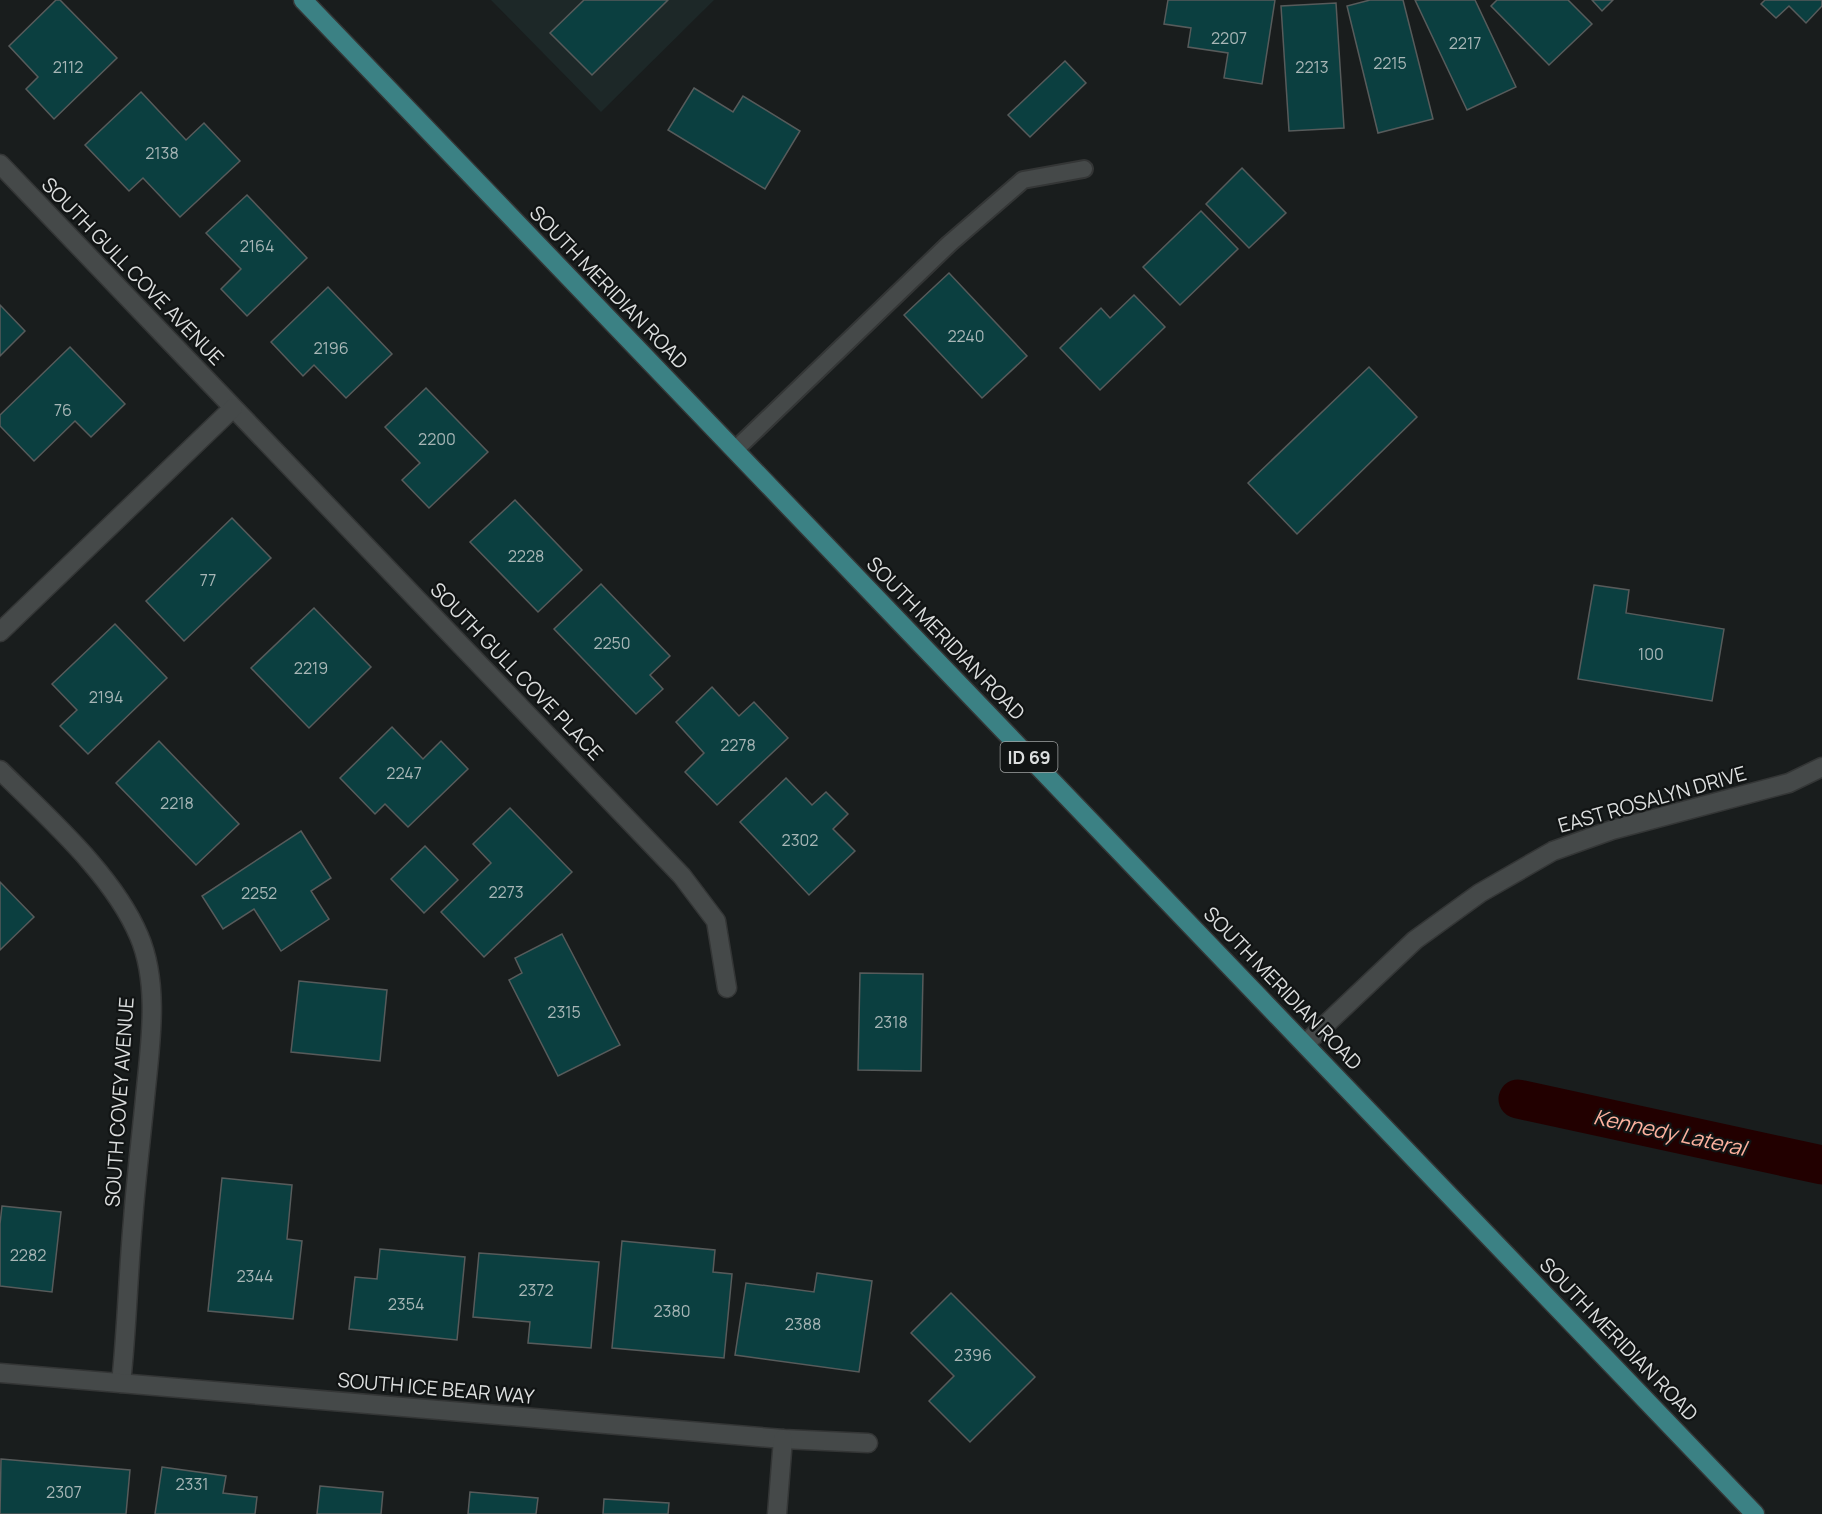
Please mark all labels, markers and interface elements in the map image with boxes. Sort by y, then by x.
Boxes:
house number: 2207 [1211,27,1247,49]
house number: 2217 [1449,32,1481,54]
house number: 2215 [1373,52,1407,74]
house number: 2112 [53,56,83,78]
house number: 2213 [1295,56,1329,78]
house number: 2138 [145,142,179,164]
street label: SOUTH GULL COVE AVENUE [36,171,230,371]
street label: SOUTH MERIDIAN ROAD [524,200,694,374]
house number: 2164 [240,235,274,257]
house number: 2240 [947,325,985,347]
house number: 2196 [313,337,349,359]
house number: 76 [54,399,72,421]
house number: 2200 [418,428,456,450]
house number: 2228 [508,545,544,567]
street label: SOUTH MERIDIAN ROAD [861,551,1031,725]
house number: 77 [200,569,216,591]
street label: SOUTH GULL COVE PLACE [425,576,609,766]
house number: 2250 [593,632,631,654]
house number: 100 [1638,643,1664,665]
house number: 2219 [294,657,328,679]
house number: 2194 [89,686,123,708]
house number: 2278 [720,734,756,756]
road number: ID 69 [1000,742,1058,772]
street label: EAST ROSALYN DRIVE [1555,759,1749,839]
house number: 2247 [386,762,422,784]
house number: 2218 [160,792,194,814]
house number: 2302 [782,829,818,851]
house number: 2273 [488,881,524,903]
house number: 2252 [241,882,277,904]
street label: SOUTH MERIDIAN ROAD [1198,901,1368,1075]
street label: SOUTH COVEY AVENUE [98,996,140,1208]
house number: 2315 [547,1001,581,1023]
house number: 2318 [874,1011,908,1033]
water label: Kennedy Lateral [1591,1102,1752,1162]
house number: 2282 [10,1244,46,1266]
street label: SOUTH MERIDIAN ROAD [1534,1252,1704,1426]
house number: 2344 [237,1265,274,1287]
house number: 2372 [518,1279,554,1301]
house number: 2354 [388,1293,424,1315]
house number: 2380 [653,1300,691,1322]
house number: 2388 [785,1313,821,1335]
house number: 2396 [954,1344,992,1366]
street label: SOUTH ICE BEAR WAY [336,1366,537,1410]
house number: 2331 [175,1473,209,1495]
house number: 2307 [46,1481,82,1503]

